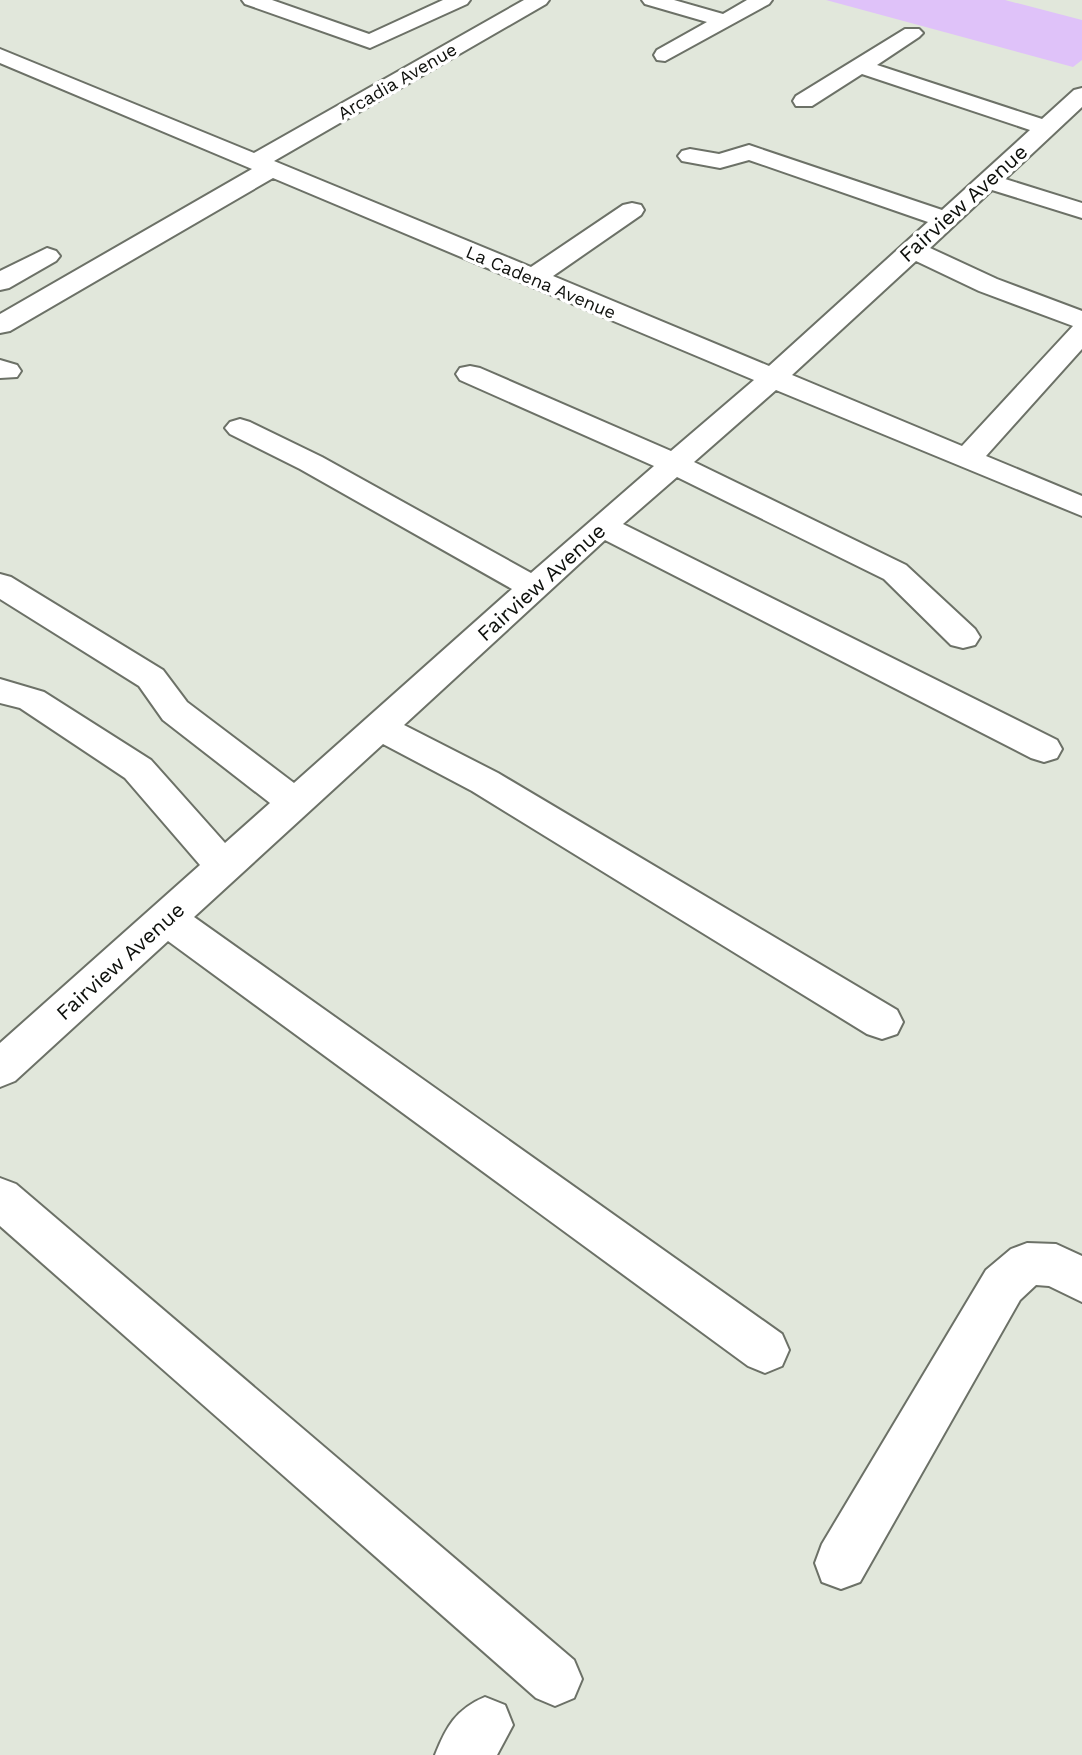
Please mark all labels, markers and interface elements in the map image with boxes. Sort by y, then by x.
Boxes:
street label: Arcadia Avenue [334,38,460,124]
street label: Fairview Avenue [894,139,1032,267]
street label: La Cadena Avenue [463,241,619,323]
street label: Fairview Avenue [472,518,610,646]
street label: Fairview Avenue [51,897,189,1025]

